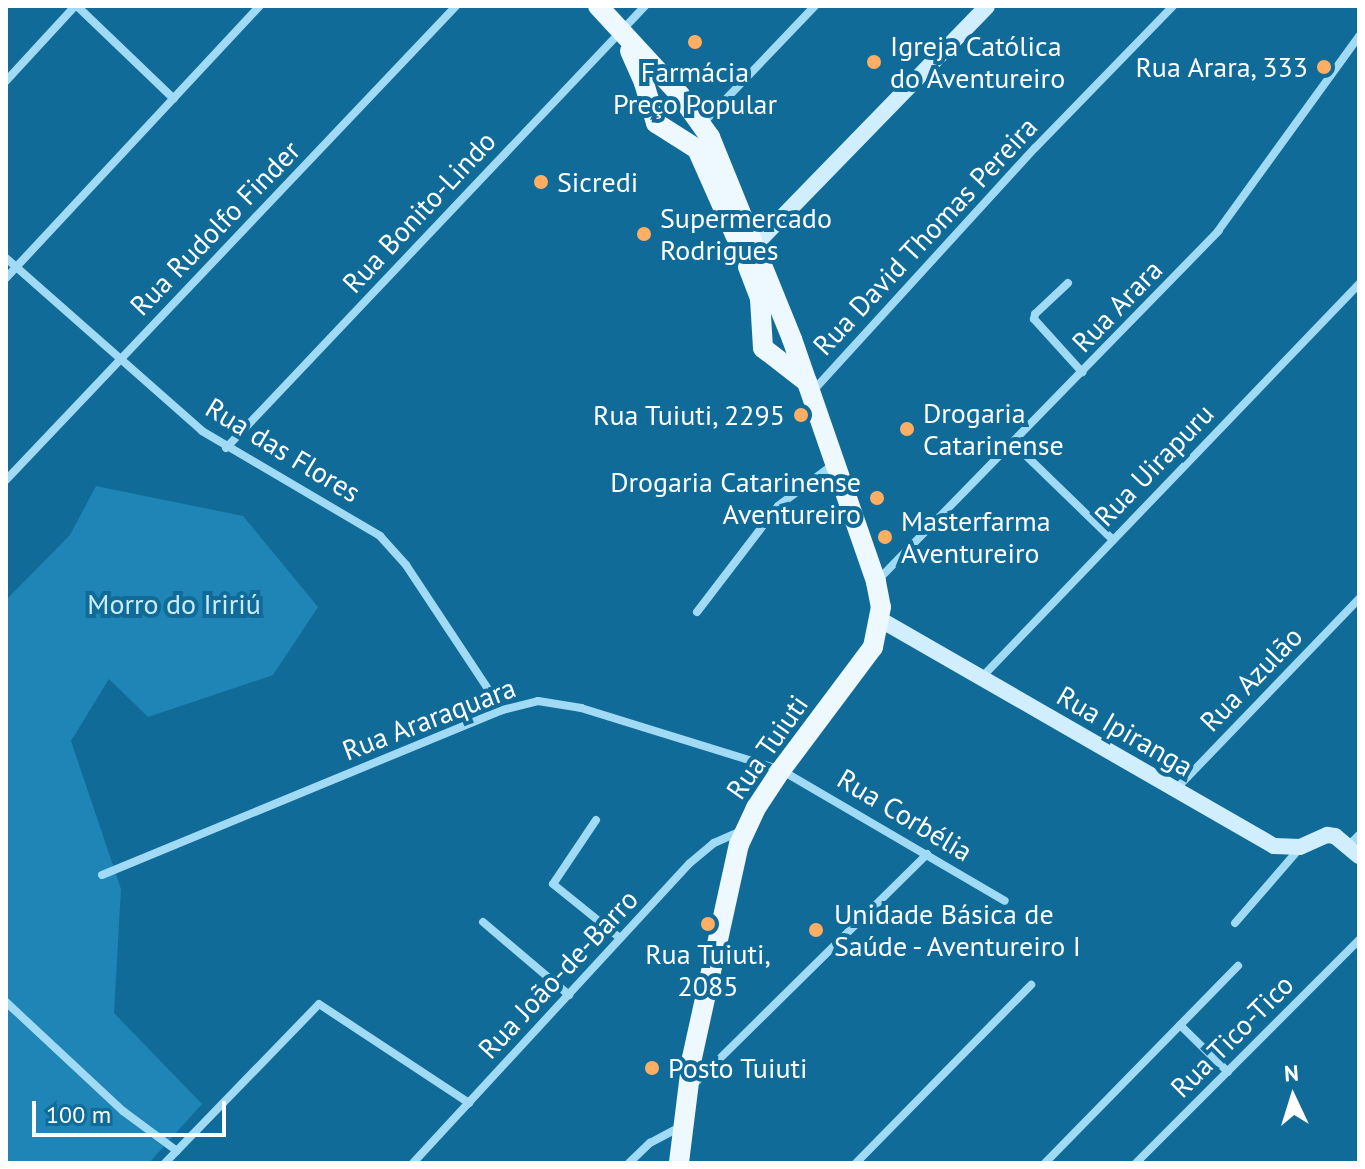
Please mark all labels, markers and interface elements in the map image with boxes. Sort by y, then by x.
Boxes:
place label: Igreja Católica do Aventureiro [890,29,1066,95]
marker: Farmácia Preço Popular [686,33,704,51]
place label: Rua Arara, 333 [1132,50,1308,84]
marker: Igreja Católica do Aventureiro [865,53,883,71]
place label: Farmácia Preço Popular [613,55,777,121]
marker: Rua Arara, 333 [1315,58,1333,76]
street label: Rua David Thomas Pereira [806,110,1044,362]
street label: Rua Bonito-Lindo [336,124,502,300]
street label: Rua Rudolfo Finder [123,134,307,322]
place label: Sicredi [557,165,638,199]
marker: Sicredi [532,173,550,191]
place label: Supermercado Rodrigues [660,201,832,267]
marker: Supermercado Rodrigues [635,225,653,243]
street label: Rua Arara [1065,253,1169,359]
street label: Rua das Flores [200,391,366,509]
place label: Drogaria Catarinense [923,396,1064,462]
street label: Rua Uirapuru [1087,397,1221,533]
place label: Rua Tuiuti, 2295 [590,398,785,432]
marker: Rua Tuiuti, 2295 [792,406,810,424]
marker: Drogaria Catarinense [898,420,916,438]
place label: Drogaria Catarinense Aventureiro [610,465,861,531]
marker: Drogaria Catarinense Aventureiro [868,489,886,507]
place label: Masterfarma Aventureiro [901,504,1051,570]
marker: Masterfarma Aventureiro [876,528,894,546]
park label: Morro do Iririú [87,587,261,621]
street label: Rua Azulão [1193,619,1309,739]
street label: Rua Araraquara [337,670,521,768]
street label: Rua Ipiranga [1051,679,1199,783]
street label: Rua Tuiuti [719,688,815,806]
street label: Rua Corbélia [832,762,978,868]
street label: Rua João-de-Barro [471,883,645,1065]
place label: Unidade Básica de Saúde - Aventureiro I [834,897,1086,963]
marker: Rua Tuiuti, 2085 [699,915,717,933]
marker: Unidade Básica de Saúde - Aventureiro I [805,919,827,941]
place label: Rua Tuiuti, 2085 [645,937,771,1003]
street label: Rua Tico-Tico [1163,967,1301,1105]
place label: Posto Tuiuti [668,1051,808,1085]
north arrow [1253,1057,1333,1137]
marker: Posto Tuiuti [643,1059,661,1077]
text: N [1283,1059,1300,1088]
scale bar [36,1085,230,1135]
text: 100 m [46,1099,111,1130]

